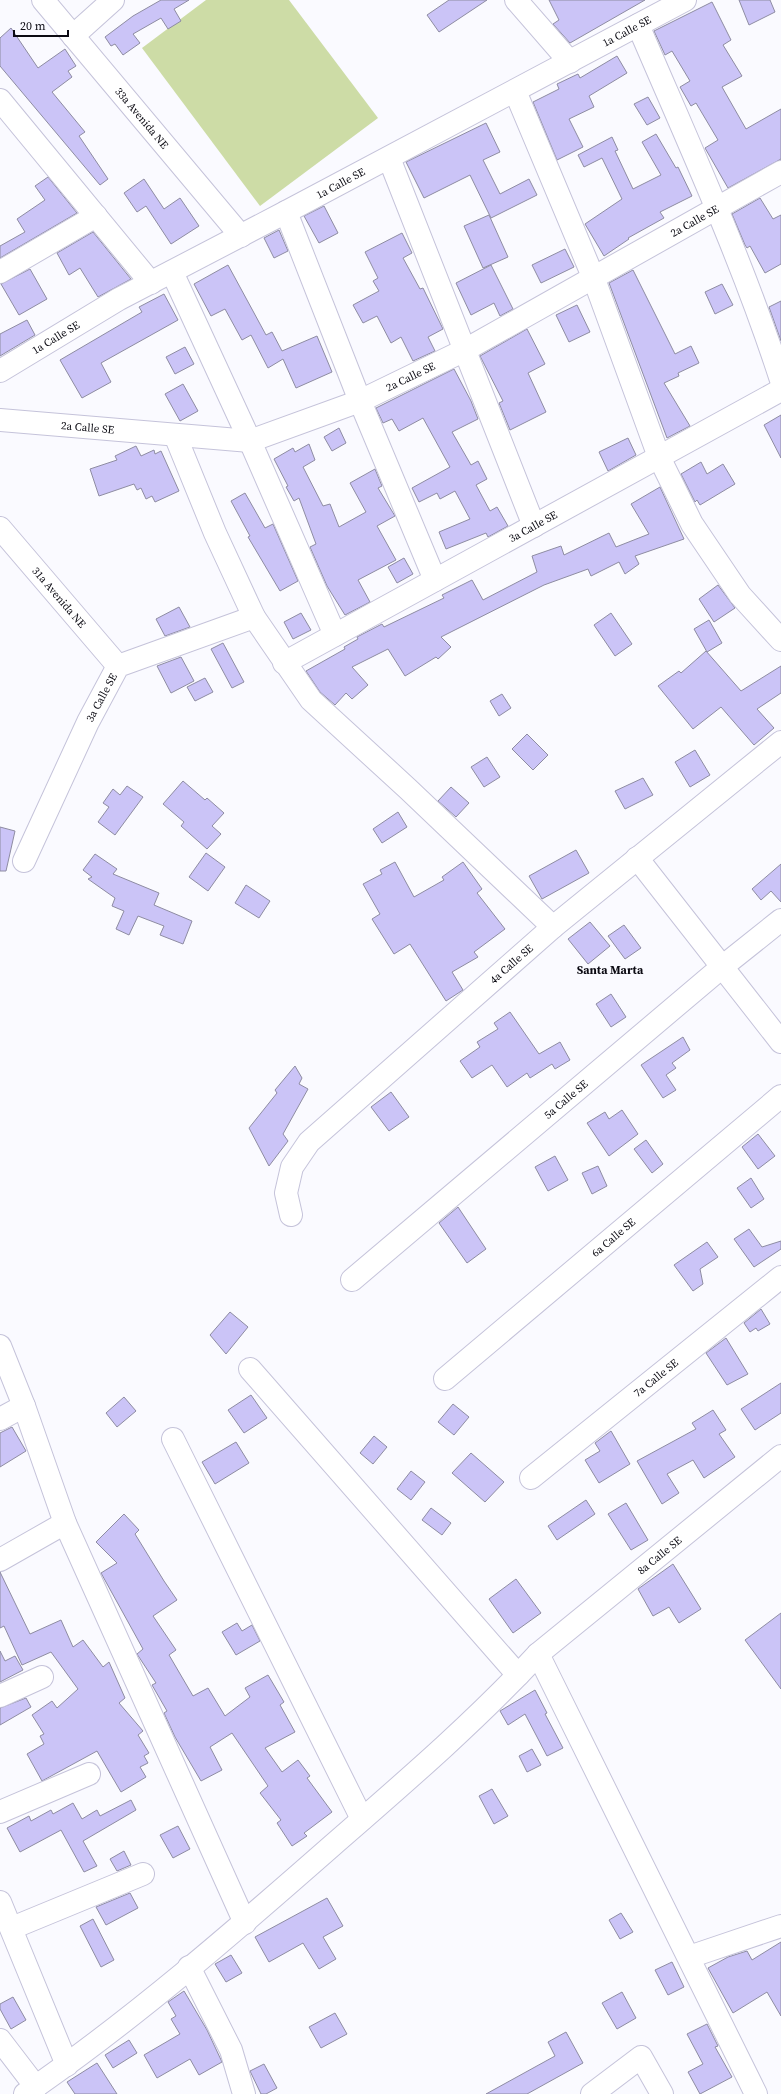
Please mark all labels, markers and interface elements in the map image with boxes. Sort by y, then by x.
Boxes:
scale bar [14,12,68,38]
street label: 1a Calle SE [600,12,654,51]
text: 20 m [20,18,46,34]
street label: 33a Avenida NE [112,84,172,152]
street label: 1a Calle SE [314,164,368,203]
street label: 2a Calle SE [668,201,722,241]
street label: 1a Calle SE [29,317,83,358]
street label: 2a Calle SE [383,358,438,395]
street label: 2a Calle SE [61,418,115,438]
street label: 3a Calle SE [506,507,560,546]
street label: 31a Avenida NE [28,564,89,631]
street label: 3a Calle SE [82,670,121,725]
street label: 4a Calle SE [487,941,537,987]
district label: Santa Marta [577,962,644,978]
street label: 5a Calle SE [541,1076,592,1122]
street label: 6a Calle SE [588,1215,639,1261]
street label: 7a Calle SE [631,1355,682,1401]
street label: 8a Calle SE [634,1533,685,1578]

